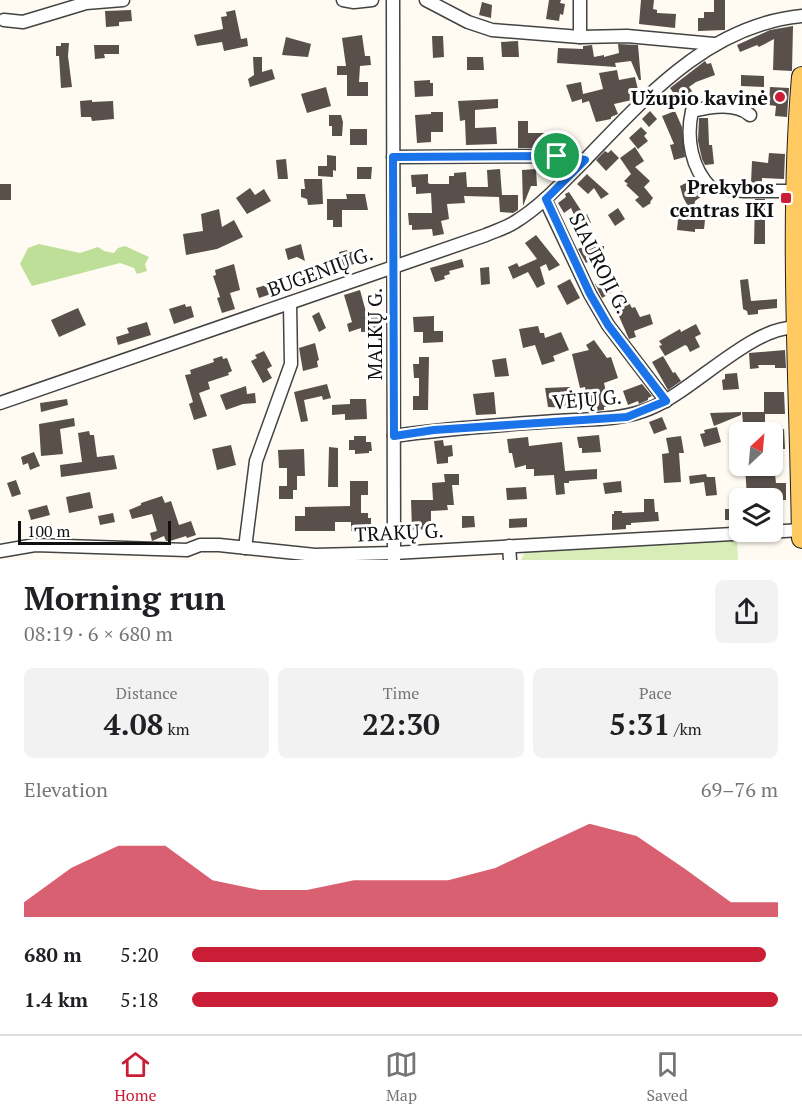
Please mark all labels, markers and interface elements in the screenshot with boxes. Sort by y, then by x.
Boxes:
place label: Užupio kavinė [631,84,768,111]
marker: Užupio kavinė [773,90,787,104]
pin [531,130,582,181]
icon: arrive [540,139,573,172]
place label: Prekybos centras IKI [670,173,774,223]
marker: Prekybos centras IKI [779,191,793,205]
street label: SIAUROJI G. [563,208,637,318]
street label: BUGENIŲ G. [263,239,377,303]
street label: MALKŲ G. [361,288,388,380]
street label: VĖJŲ G. [551,383,623,415]
north arrow [729,422,783,476]
map controls [729,422,783,542]
button: layers [729,488,783,542]
street label: TRAKŲ G. [354,516,444,548]
scale bar [18,518,171,546]
text: 100 m [27,520,70,542]
text: Morning run [24,576,226,619]
button: share [715,580,778,643]
text: 08:19 · 6 × 680 m [24,620,173,647]
text: Distance [116,682,178,704]
text: Time [383,682,419,704]
text: Pace [639,682,672,704]
text: 4.08 [104,704,164,744]
text: 22:30 [362,704,440,744]
text: 5:31 [609,704,670,744]
text: km [164,718,190,740]
text: /km [670,718,702,740]
text: Elevation [24,776,108,803]
text: 69–76 m [701,776,778,803]
text: 680 m [24,941,82,968]
text: 5:20 [120,941,159,968]
text: 1.4 km [24,986,88,1013]
text: 5:18 [120,986,159,1013]
tab: Home [114,1048,157,1106]
tab: Map [385,1048,418,1106]
tab: Saved [646,1048,688,1106]

